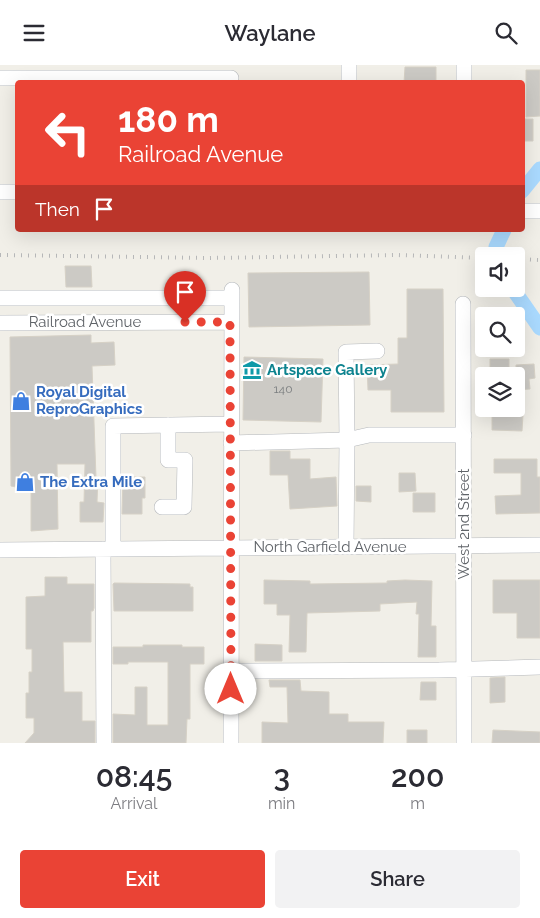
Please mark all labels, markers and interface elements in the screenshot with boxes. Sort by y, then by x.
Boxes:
icon: menu [20,19,48,47]
icon: search [492,19,520,47]
text: Waylane [224,20,316,46]
text: 180 m [118,99,219,140]
icon: left [35,100,100,165]
text: Railroad Avenue [118,141,283,167]
icon: arrive [90,195,118,223]
text: Then [35,198,80,220]
map controls [475,247,525,417]
button: sound [475,247,525,297]
pin [164,271,206,322]
icon: arrive [171,278,199,306]
button: search [475,307,525,357]
street label: Railroad Avenue [29,313,142,331]
museum icon: Artspace Gallery [241,359,263,381]
place label: Artspace Gallery [267,361,388,379]
button: layers [475,367,525,417]
house number: 140 [273,382,293,396]
place label: Royal Digital ReproGraphics [36,383,143,418]
shop icon: Royal Digital ReproGraphics [10,390,32,412]
street label: West 2nd Street [455,469,473,579]
shop icon: The Extra Mile [14,471,36,493]
place label: The Extra Mile [40,473,142,491]
street label: North Garfield Avenue [253,538,407,556]
position arrow [204,662,256,714]
text: 08:45 [96,759,172,794]
text: 3 [273,759,290,794]
text: 200 [391,759,444,794]
text: Arrival [110,794,157,813]
text: min [268,794,295,813]
text: m [410,794,425,813]
button: Exit [20,850,265,908]
button: Share [275,850,520,908]

